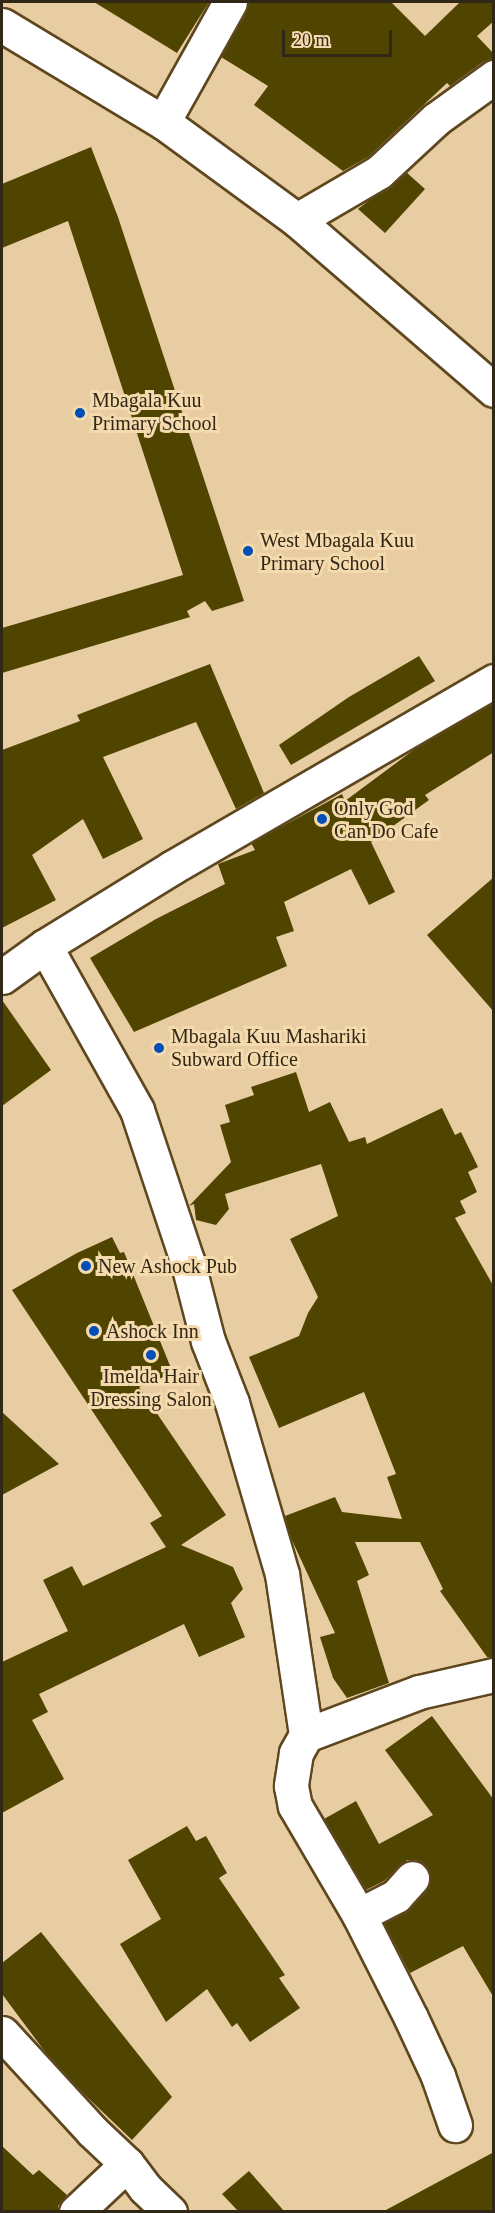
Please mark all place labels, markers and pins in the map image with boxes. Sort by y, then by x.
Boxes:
place label: Mbagala Kuu Primary School [92,389,217,436]
marker: Mbagala Kuu Primary School [73,406,87,420]
place label: West Mbagala Kuu Primary School [260,528,414,575]
marker: West Mbagala Kuu Primary School [241,544,255,558]
place label: Only God Can Do Cafe [334,796,438,843]
marker: Only God Can Do Cafe [315,812,329,826]
place label: Mbagala Kuu Mashariki Subward Office [171,1024,367,1071]
marker: Mbagala Kuu Mashariki Subward Office [152,1041,166,1055]
place label: New Ashock Pub [98,1254,238,1278]
marker: New Ashock Pub [79,1259,93,1273]
place label: Ashock Inn [106,1319,199,1343]
marker: Ashock Inn [87,1324,101,1338]
marker: Imelda Hair Dressing Salon [144,1348,158,1362]
place label: Imelda Hair Dressing Salon [90,1364,212,1411]

